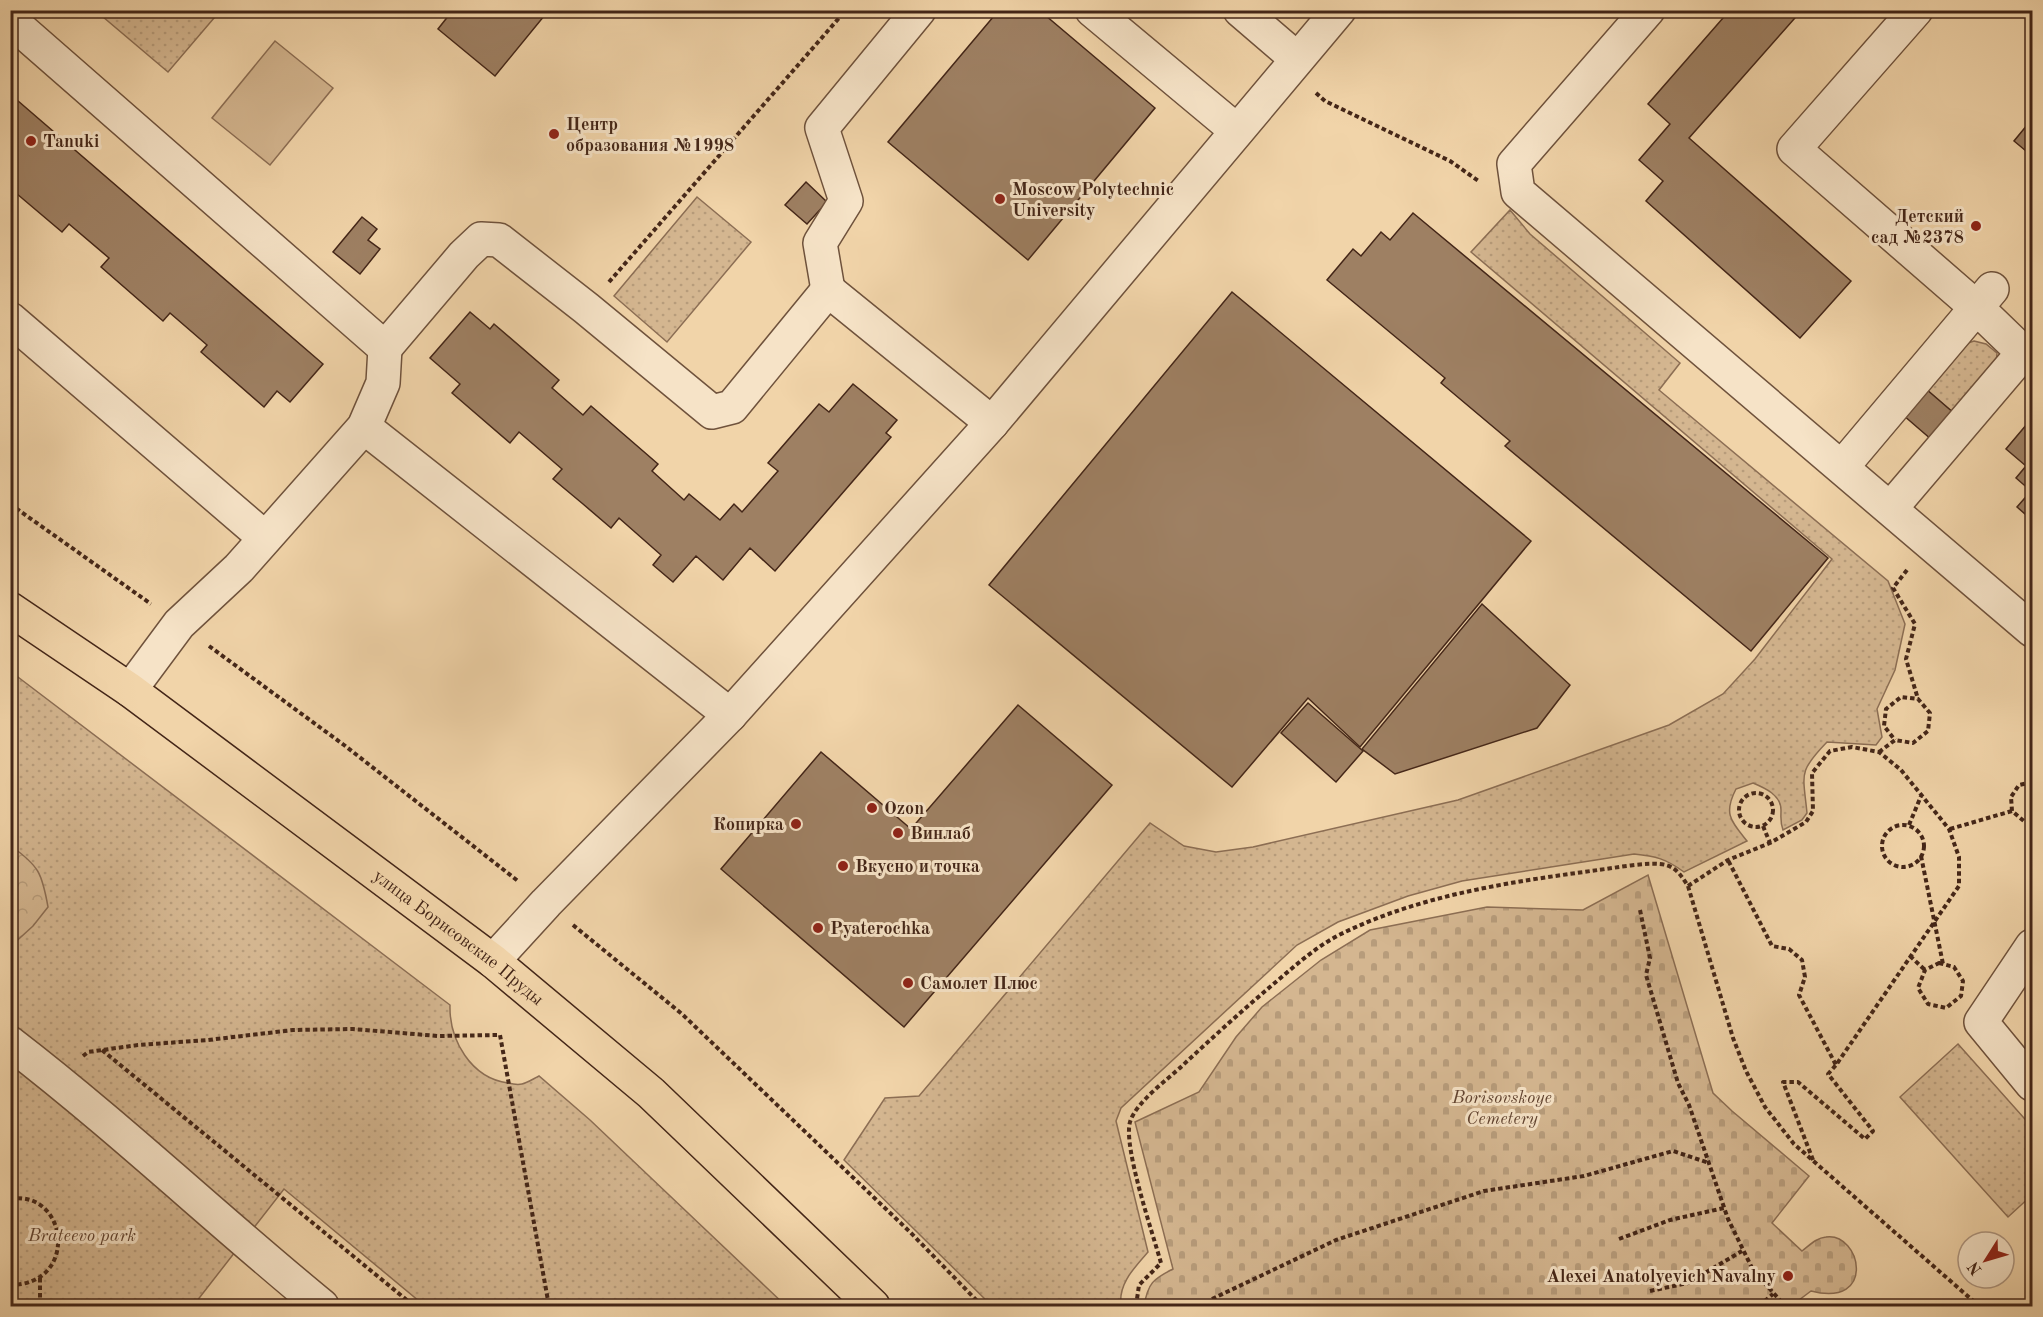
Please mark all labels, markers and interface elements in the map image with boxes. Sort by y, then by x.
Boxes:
place label: Центр образования №1998 [566,116,734,155]
marker: Центр образования №1998 [547,127,561,141]
place label: Tanuki [43,133,99,151]
marker: Tanuki [24,134,38,148]
place label: Moscow Polytechnic University [1012,181,1174,220]
marker: Moscow Polytechnic University [993,192,1007,206]
place label: Детский сад №2378 [1871,208,1964,247]
marker: Детский сад №2378 [1969,219,1983,233]
place label: Ozon [884,800,924,818]
marker: Ozon [865,801,879,815]
place label: Копирка [713,816,784,834]
marker: Копирка [789,817,803,831]
place label: Винлаб [910,825,971,843]
marker: Винлаб [891,826,905,840]
place label: Вкусно и точка [855,858,980,876]
marker: Вкусно и точка [836,859,850,873]
street label: улица Борисовские Пруды [369,867,547,1009]
place label: Pyaterochka [830,920,930,938]
marker: Pyaterochka [811,921,825,935]
place label: Самолет Плюс [920,975,1038,993]
marker: Самолет Плюс [901,976,915,990]
park label: Borisovskoye Cemetery [1451,1089,1552,1128]
park label: Brateevo park [27,1227,136,1245]
north arrow [1956,1230,2016,1290]
text: N [1965,1258,1986,1278]
place label: Alexei Anatolyevich Navalny [1546,1268,1776,1286]
marker: Alexei Anatolyevich Navalny [1781,1269,1795,1283]

